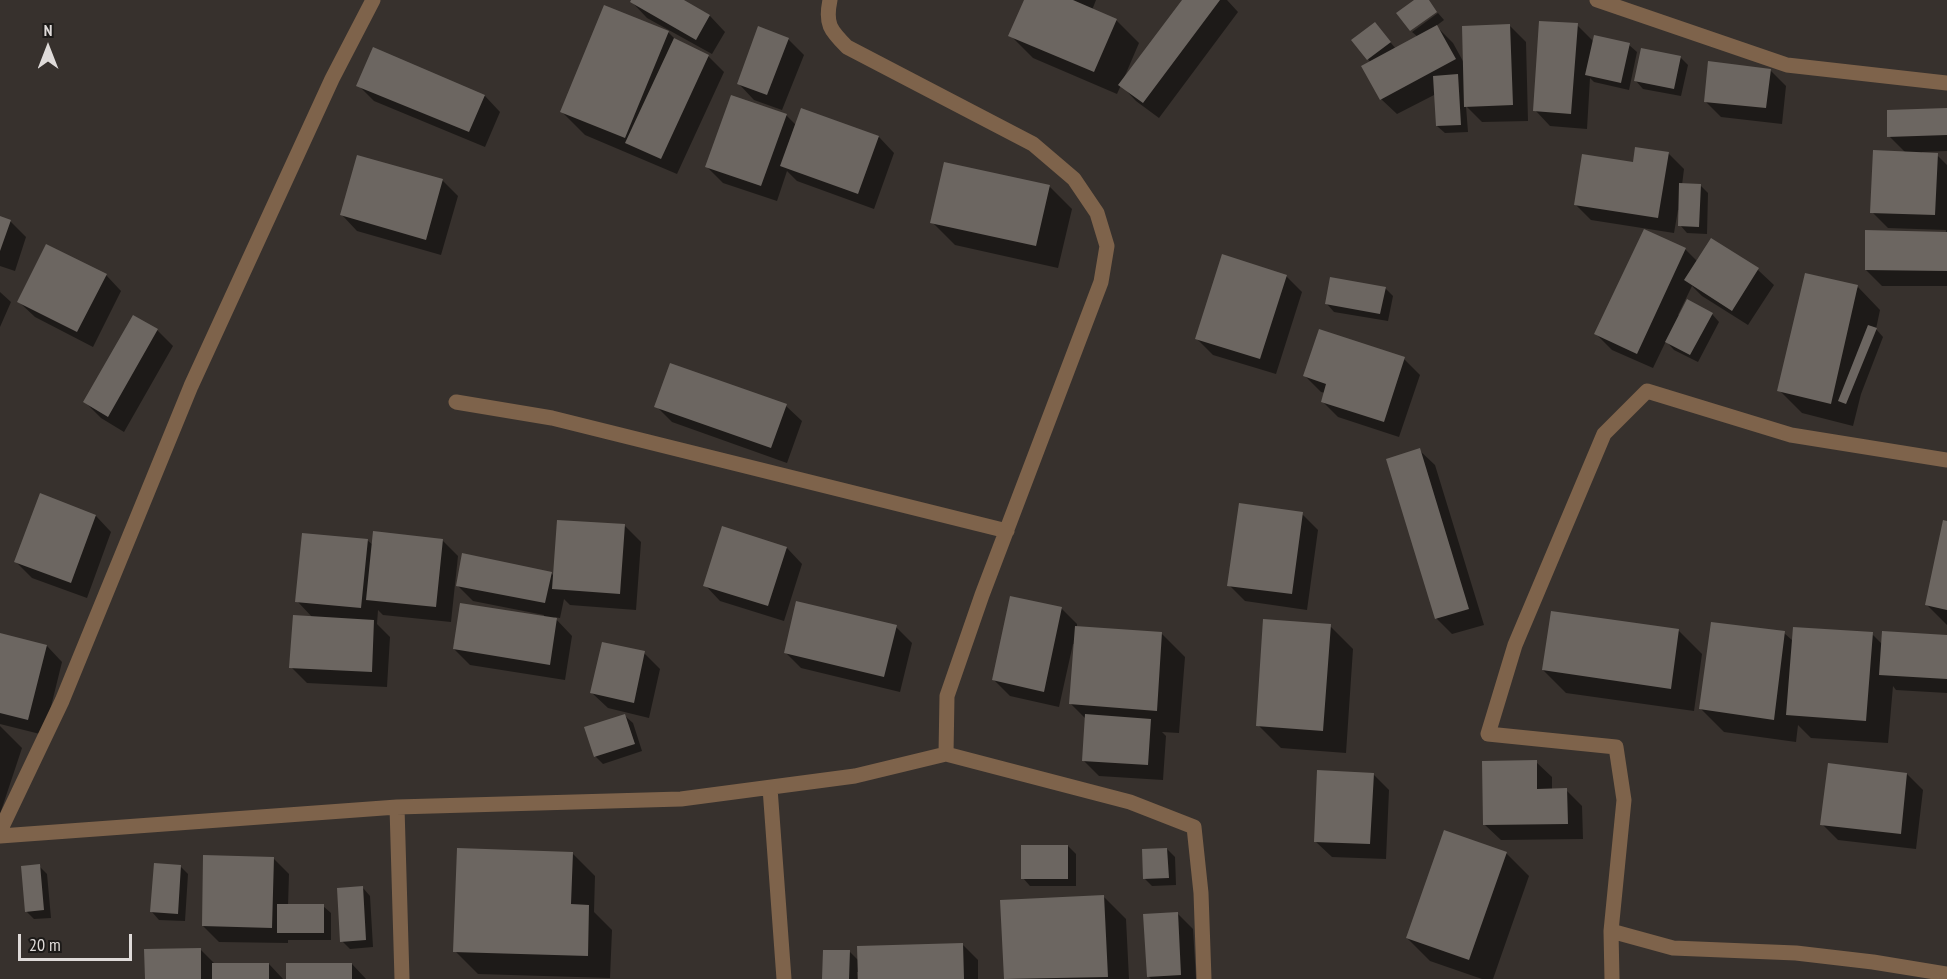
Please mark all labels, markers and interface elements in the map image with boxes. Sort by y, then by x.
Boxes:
north arrow [18,18,78,78]
text: N [44,20,52,40]
scale bar [21,922,135,960]
text: 20 m [29,933,61,956]

